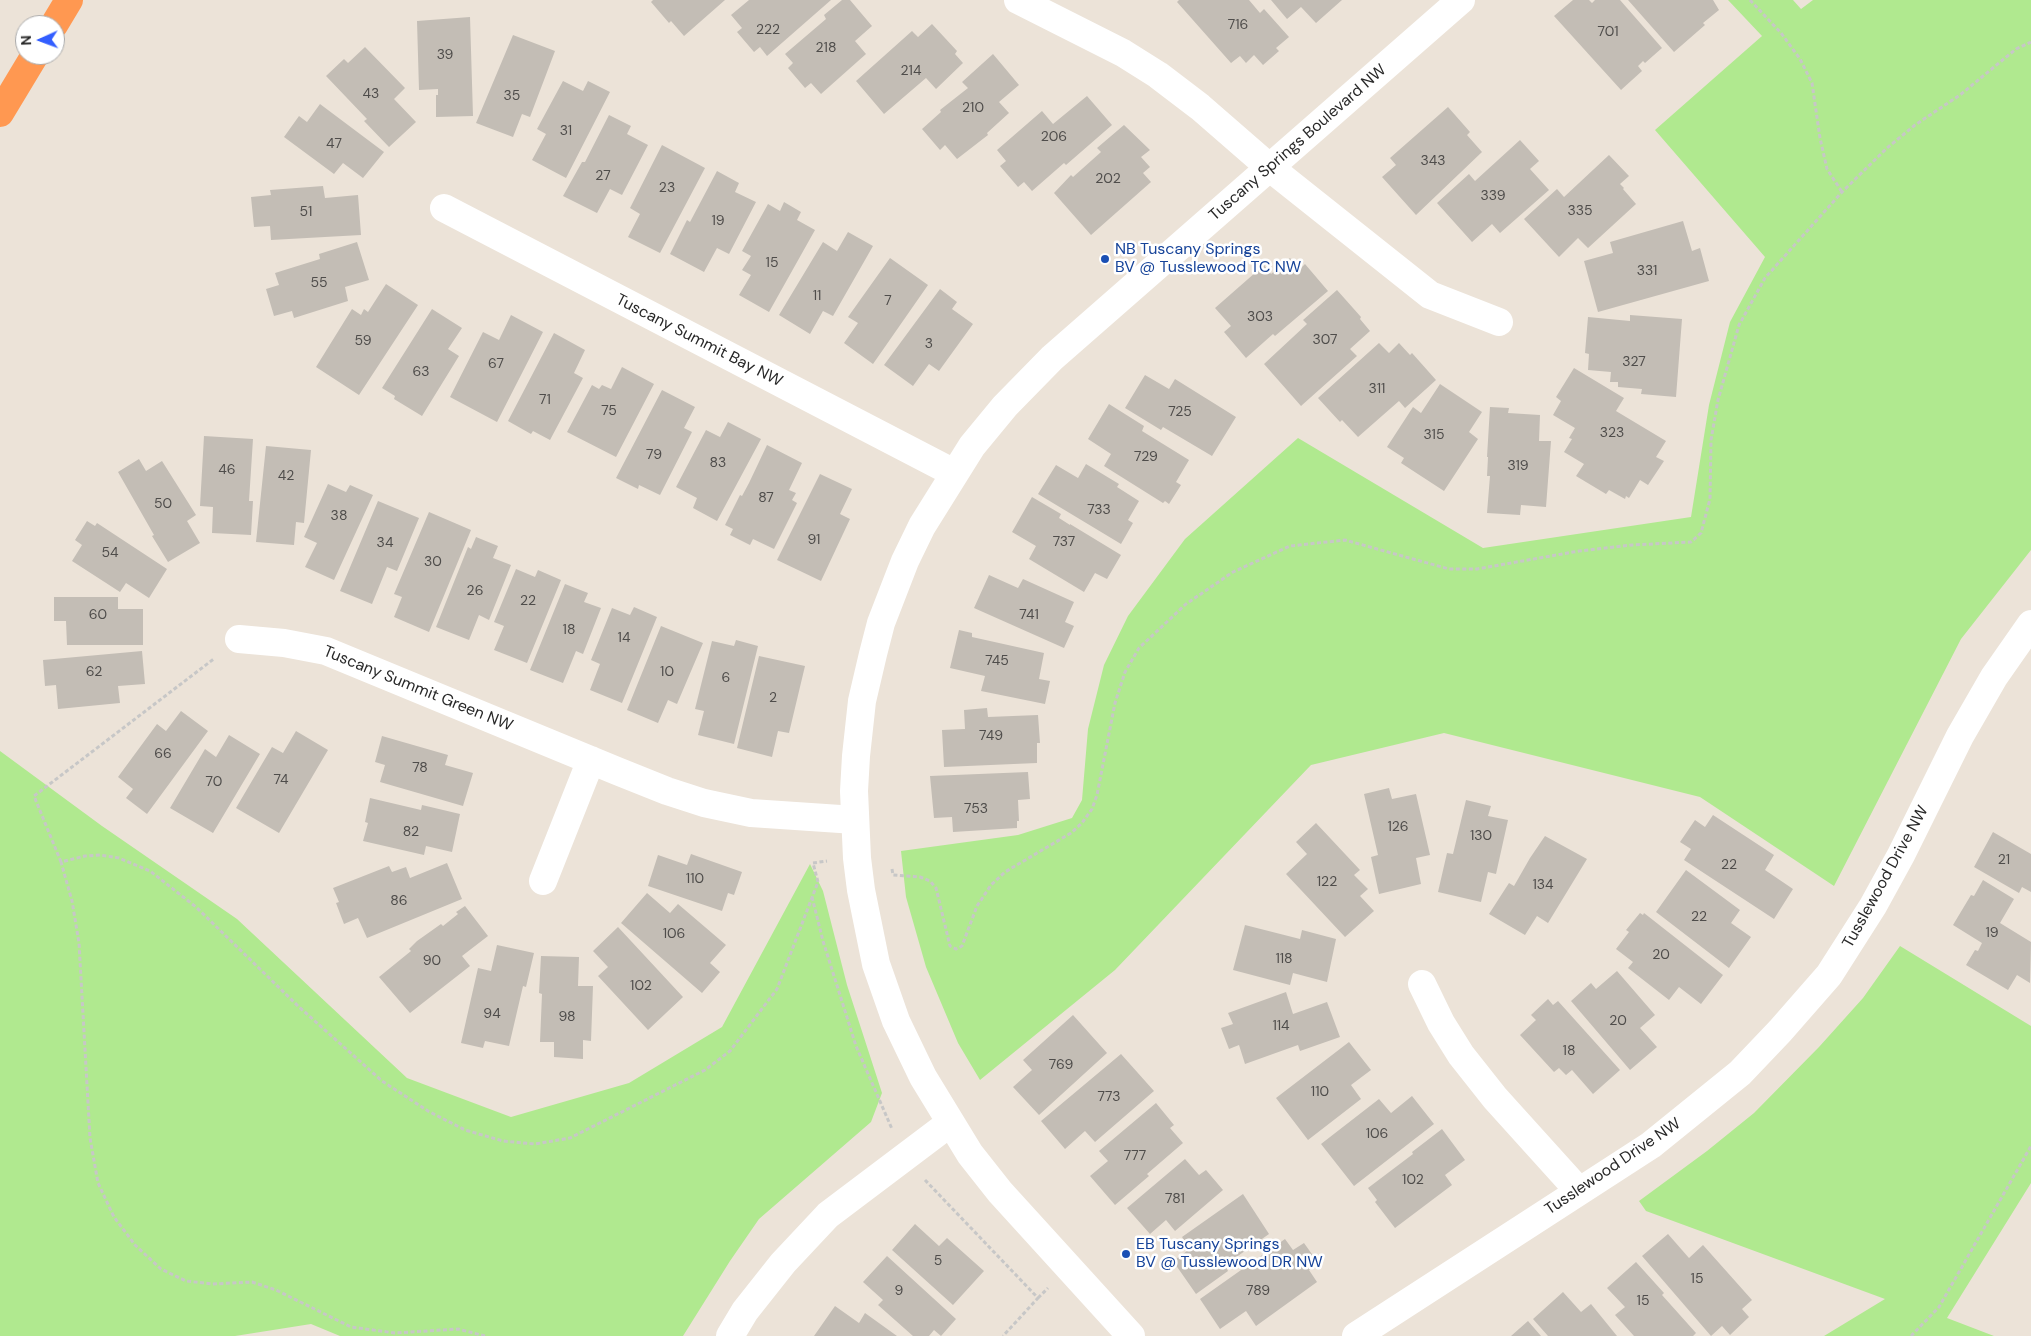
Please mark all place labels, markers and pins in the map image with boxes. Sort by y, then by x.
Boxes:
place label: NB Tuscany Springs BV @ Tusslewood TC NW [1115,240,1301,278]
marker: NB Tuscany Springs BV @ Tusslewood TC NW [1099,253,1111,265]
place label: EB Tuscany Springs BV @ Tusslewood DR NW [1136,1235,1323,1273]
marker: EB Tuscany Springs BV @ Tusslewood DR NW [1120,1248,1132,1260]

